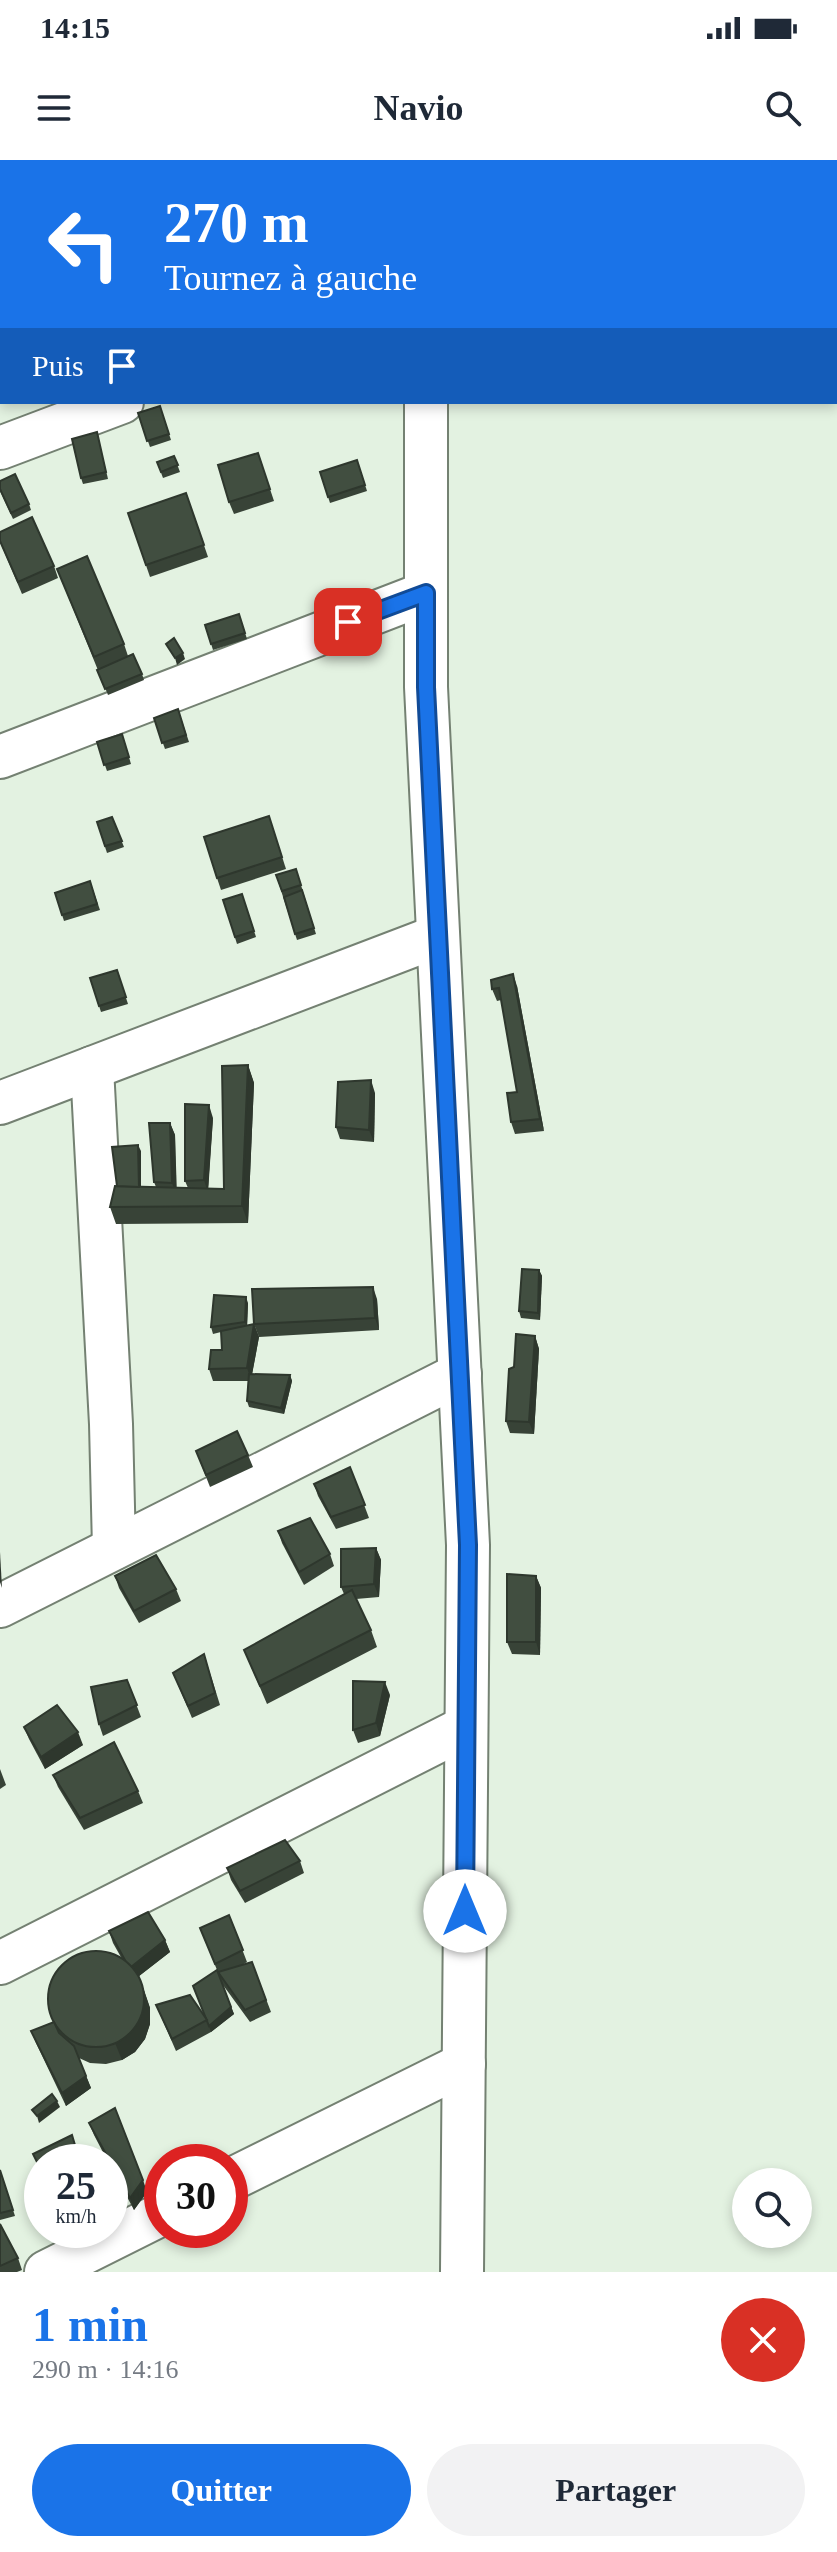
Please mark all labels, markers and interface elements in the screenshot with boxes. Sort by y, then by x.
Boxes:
text: 14:15 [40,11,110,44]
icon: menu [32,86,76,130]
icon: search [761,86,805,130]
text: Navio [374,88,464,128]
icon: left [32,192,136,296]
text: 270 m [164,192,309,254]
text: Tournez à gauche [164,258,417,298]
icon: arrive [100,344,144,388]
text: Puis [32,349,84,382]
pin [314,588,382,656]
icon: arrive [326,600,370,644]
position arrow [423,1869,507,1953]
speed limit sign: 30 [144,2144,248,2248]
text: 25 [56,2163,96,2208]
map controls [732,2168,812,2248]
button: search [732,2168,812,2248]
text: km/h [55,2205,97,2227]
text: 1 min [32,2298,148,2351]
button: close [721,2298,805,2382]
text: 290 m · 14:16 [32,2355,179,2384]
button: Quitter [32,2444,411,2536]
button: Partager [427,2444,805,2536]

